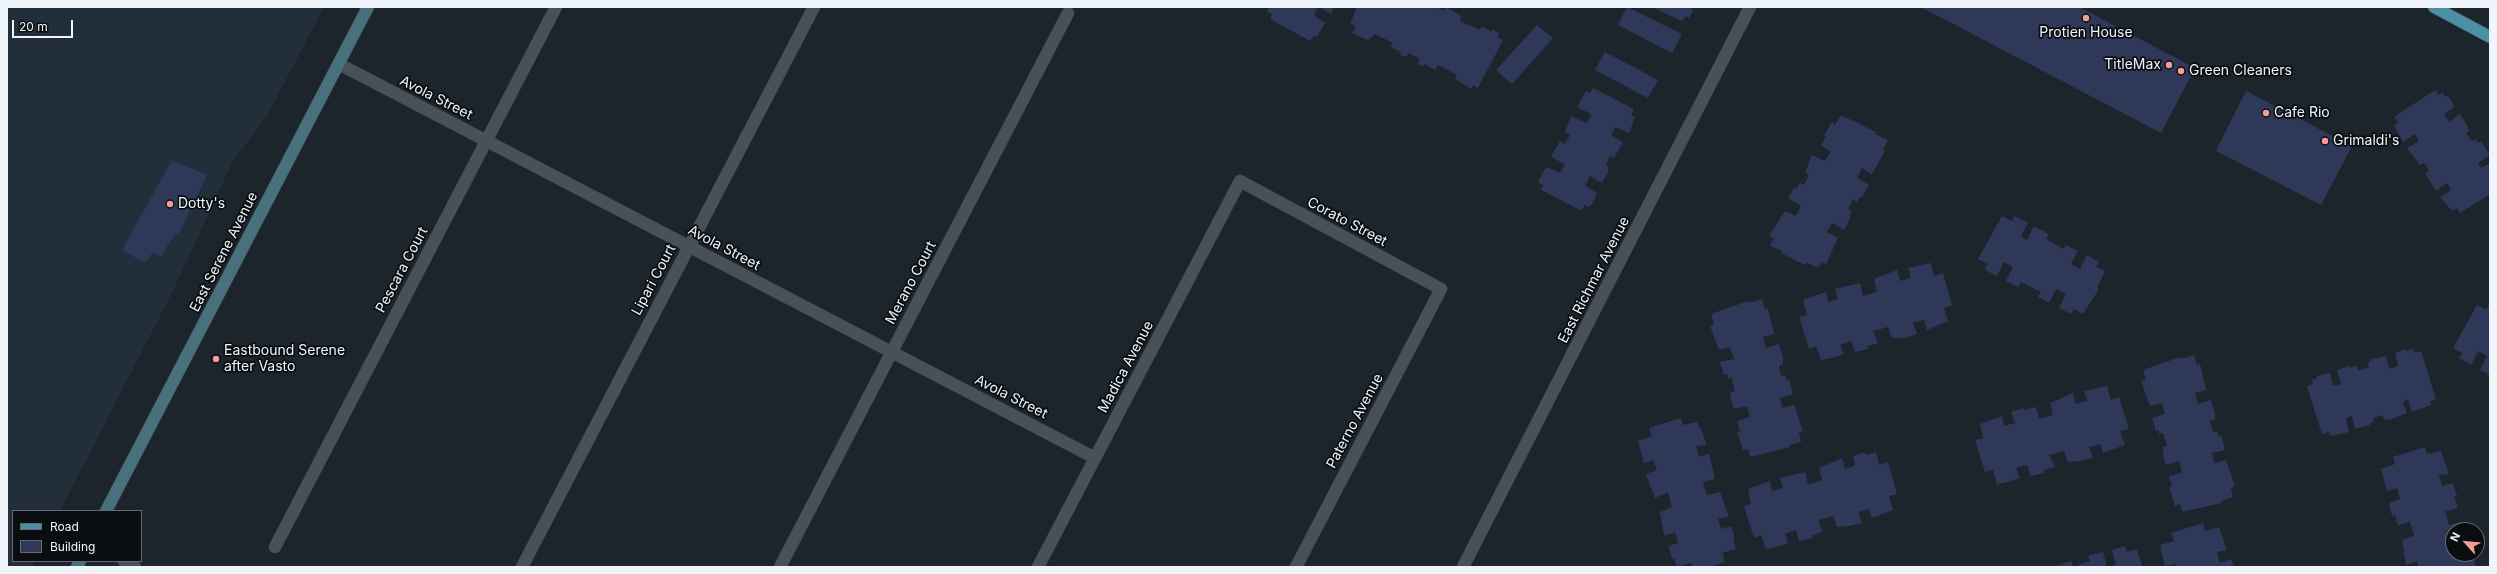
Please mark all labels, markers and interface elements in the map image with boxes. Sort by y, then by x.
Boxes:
scale bar [14,12,75,38]
marker: Protien House [2081,13,2091,23]
text: 20 m [19,19,48,34]
place label: Protien House [2039,25,2133,41]
place label: TitleMax [2104,57,2161,73]
marker: TitleMax [2164,60,2174,70]
place label: Green Cleaners [2189,63,2292,79]
marker: Green Cleaners [2176,66,2186,76]
street label: Avola Street [397,72,475,124]
place label: Cafe Rio [2274,105,2330,121]
marker: Cafe Rio [2261,108,2271,118]
place label: Grimaldi's [2333,133,2399,149]
marker: Grimaldi's [2320,136,2330,146]
street label: East Serene Avenue [187,189,261,315]
street label: Corato Street [1304,194,1390,250]
place label: Dotty's [178,196,225,212]
marker: Dotty's [165,199,175,209]
street label: East Richmar Avenue [1555,214,1633,346]
street label: Avola Street [685,222,763,274]
street label: Pescara Court [372,224,432,316]
street label: Merano Court [882,239,940,327]
street label: Lipari Court [628,242,680,318]
street label: Madica Avenue [1095,318,1157,416]
place label: Eastbound Serene after Vasto [224,343,345,376]
marker: Eastbound Serene after Vasto [211,354,221,364]
street label: Avola Street [972,371,1050,423]
street label: Paterno Avenue [1323,371,1387,471]
legend [12,510,142,562]
text: Road [50,519,79,534]
north arrow [2445,522,2485,562]
text: N [2447,530,2463,544]
text: Building [50,539,95,554]

